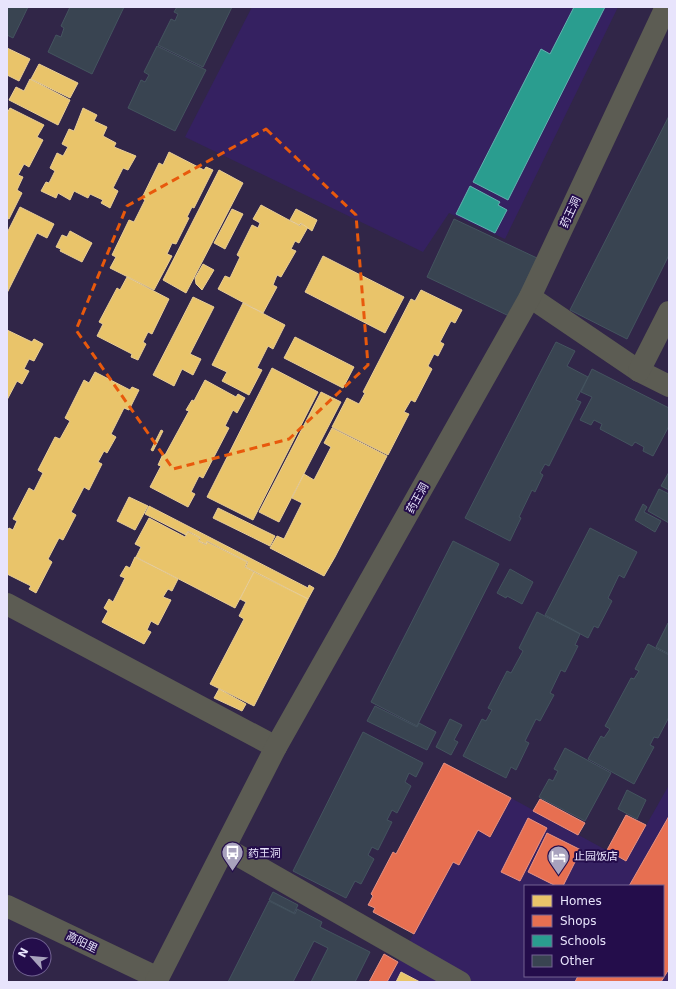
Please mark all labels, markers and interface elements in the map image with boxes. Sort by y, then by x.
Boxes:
street label: 药王洞 [558,195,583,230]
street label: 药王洞 [404,481,431,516]
bus stop icon: 药王洞 [220,840,246,873]
hotel icon: 止园饭店 [545,843,571,876]
place label: 药王洞 [248,847,281,860]
place label: 止园饭店 [574,850,618,863]
legend [524,885,664,977]
text: Homes [560,894,602,908]
text: Shops [560,914,596,928]
street label: 高阳里 [64,929,99,956]
text: Schools [560,934,606,948]
north arrow [12,937,52,977]
text: N [16,946,31,960]
text: Other [560,954,594,968]

